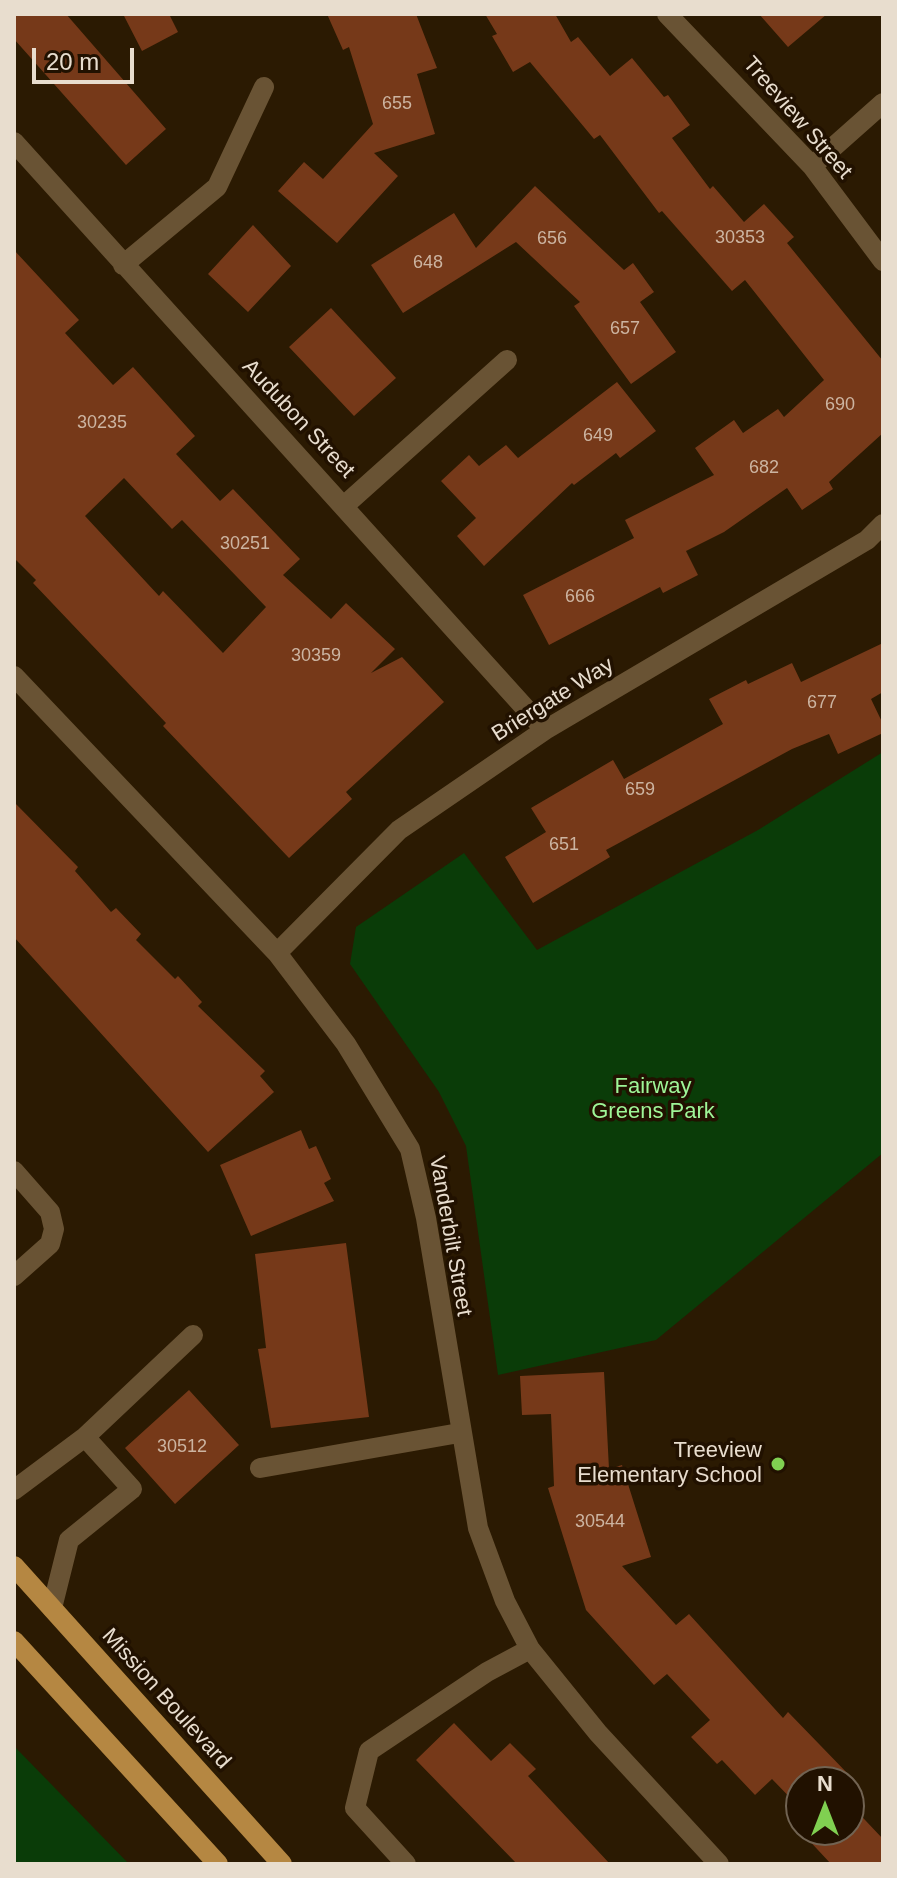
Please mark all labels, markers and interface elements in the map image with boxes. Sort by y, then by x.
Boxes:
scale bar [36,32,138,82]
text: 20 m [46,48,99,75]
street label: Treeview Street [737,52,857,184]
house number: 655 [382,93,412,115]
house number: 30353 [715,227,765,249]
house number: 656 [537,228,567,250]
house number: 648 [413,252,443,274]
house number: 657 [610,318,640,340]
street label: Audubon Street [236,354,360,484]
house number: 690 [825,394,855,416]
house number: 30235 [77,412,127,434]
house number: 649 [583,425,613,447]
house number: 682 [749,457,779,479]
house number: 30251 [220,533,270,555]
house number: 666 [565,586,595,608]
house number: 30359 [291,645,341,667]
street label: Briergate Way [487,652,619,748]
house number: 677 [807,692,837,714]
house number: 659 [625,779,655,801]
house number: 651 [549,834,579,856]
park label: Fairway Greens Park [591,1074,715,1126]
street label: Vanderbilt Street [423,1154,477,1318]
house number: 30512 [157,1436,207,1458]
place label: Treeview Elementary School [577,1438,762,1490]
marker: Treeview Elementary School [769,1455,787,1473]
house number: 30544 [575,1511,625,1533]
street label: Mission Boulevard [96,1623,236,1775]
north arrow [785,1766,865,1846]
text: N [817,1771,833,1796]

